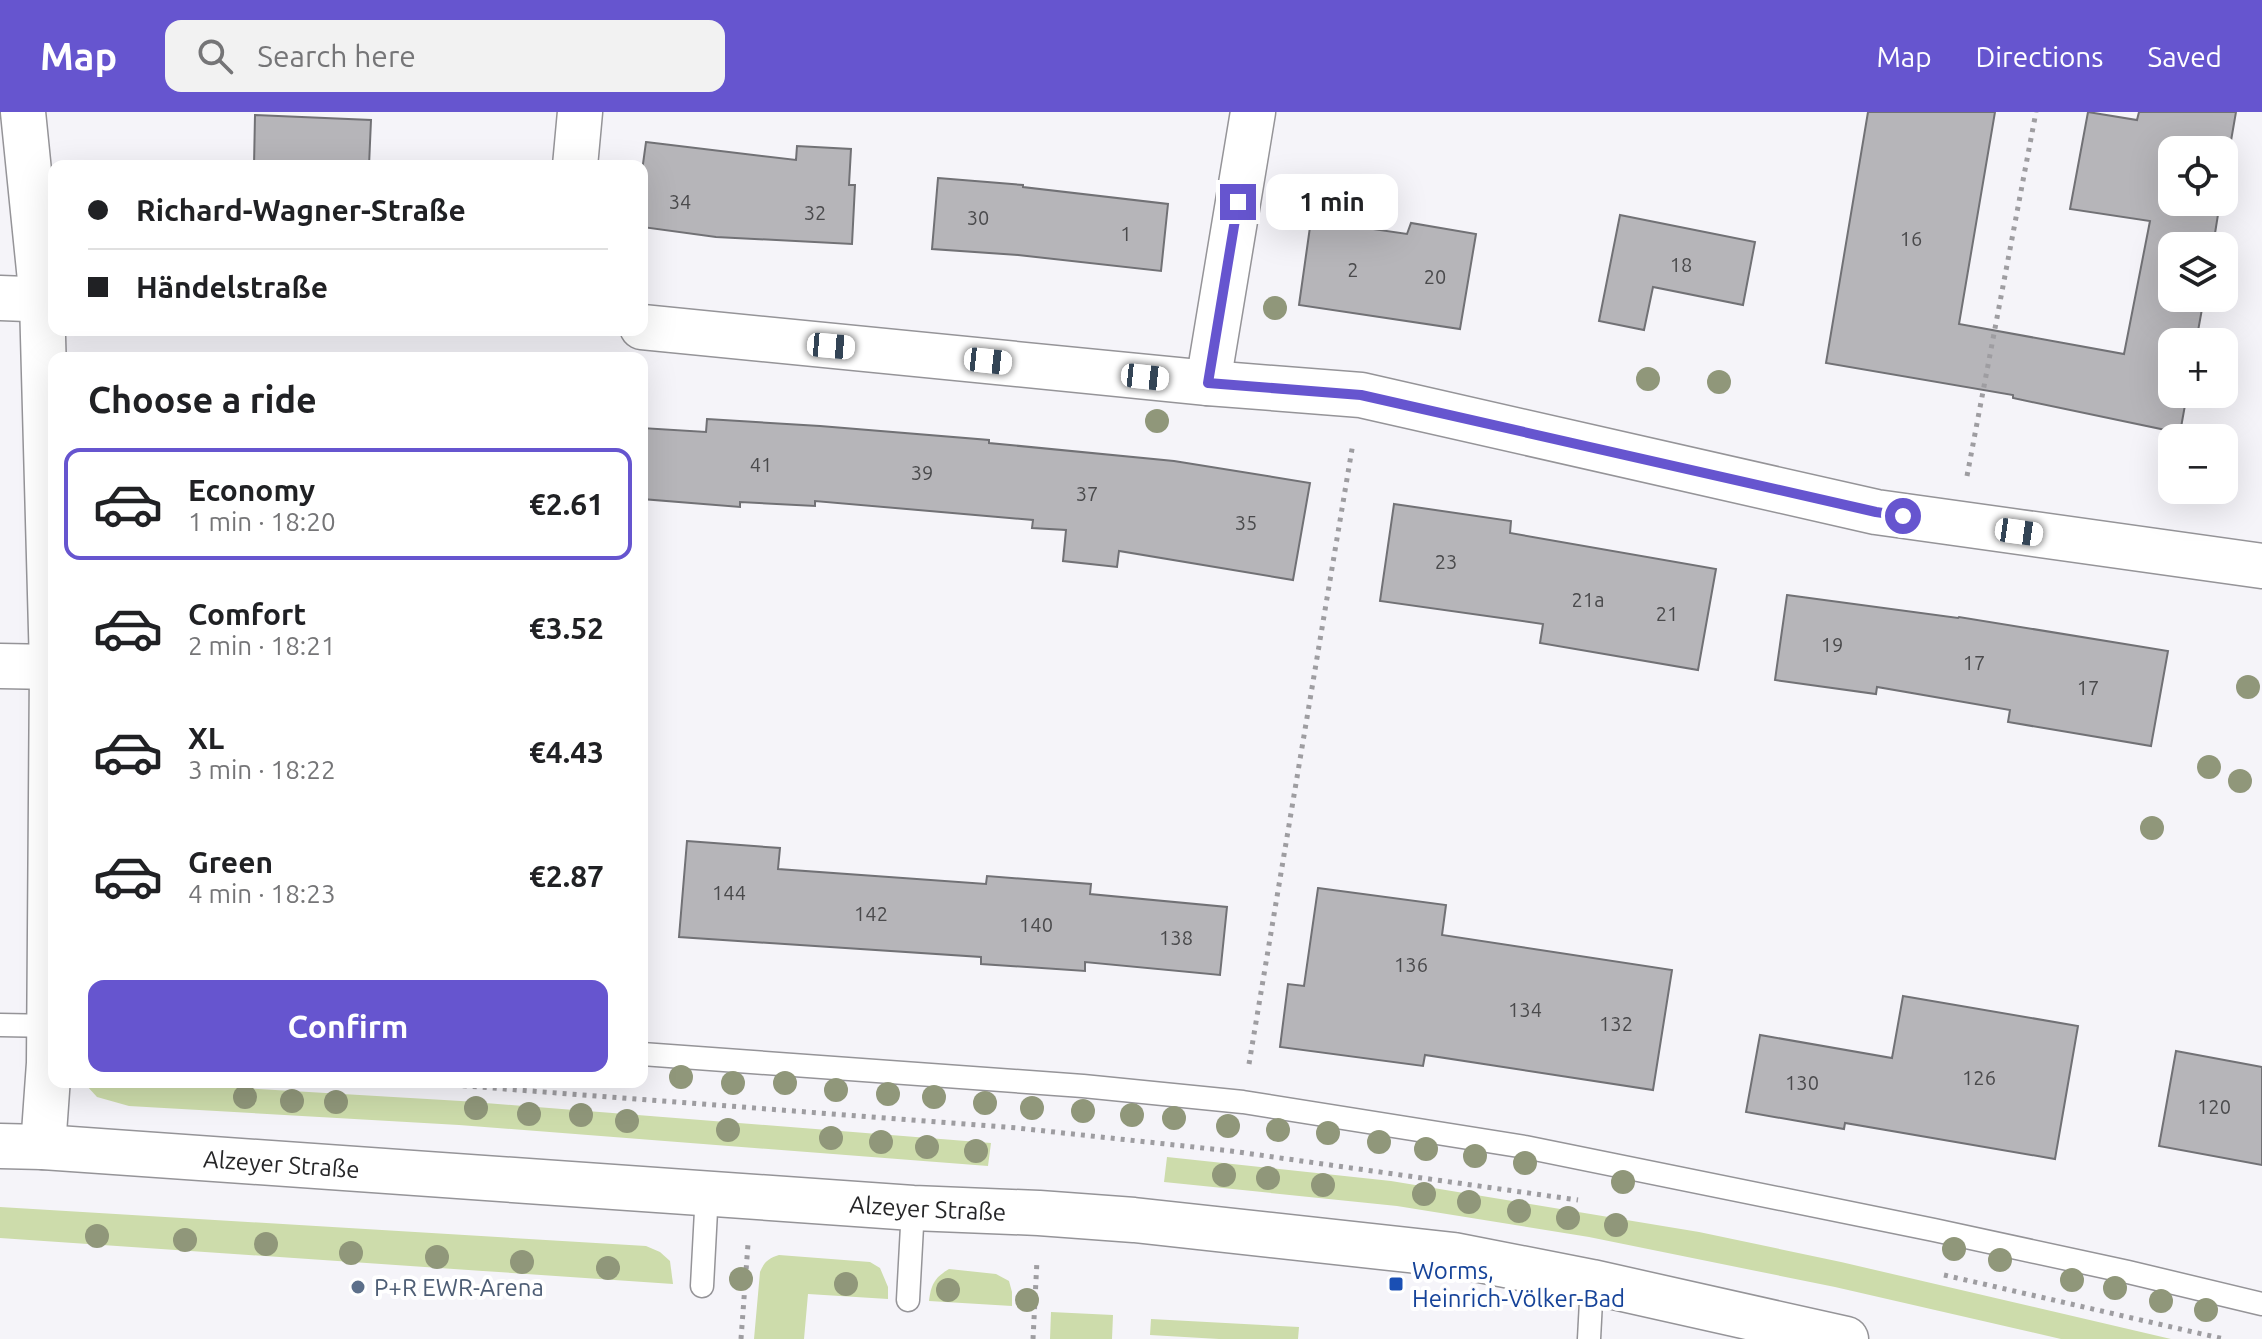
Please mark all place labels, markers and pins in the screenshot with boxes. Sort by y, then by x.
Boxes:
place label: Worms, Heinrich-Völker-Bad [1412,1257,1625,1312]
place label: P+R EWR-Arena [374,1274,544,1301]
marker: Worms, Heinrich-Völker-Bad [1387,1275,1405,1293]
marker: P+R EWR-Arena [349,1278,367,1296]

